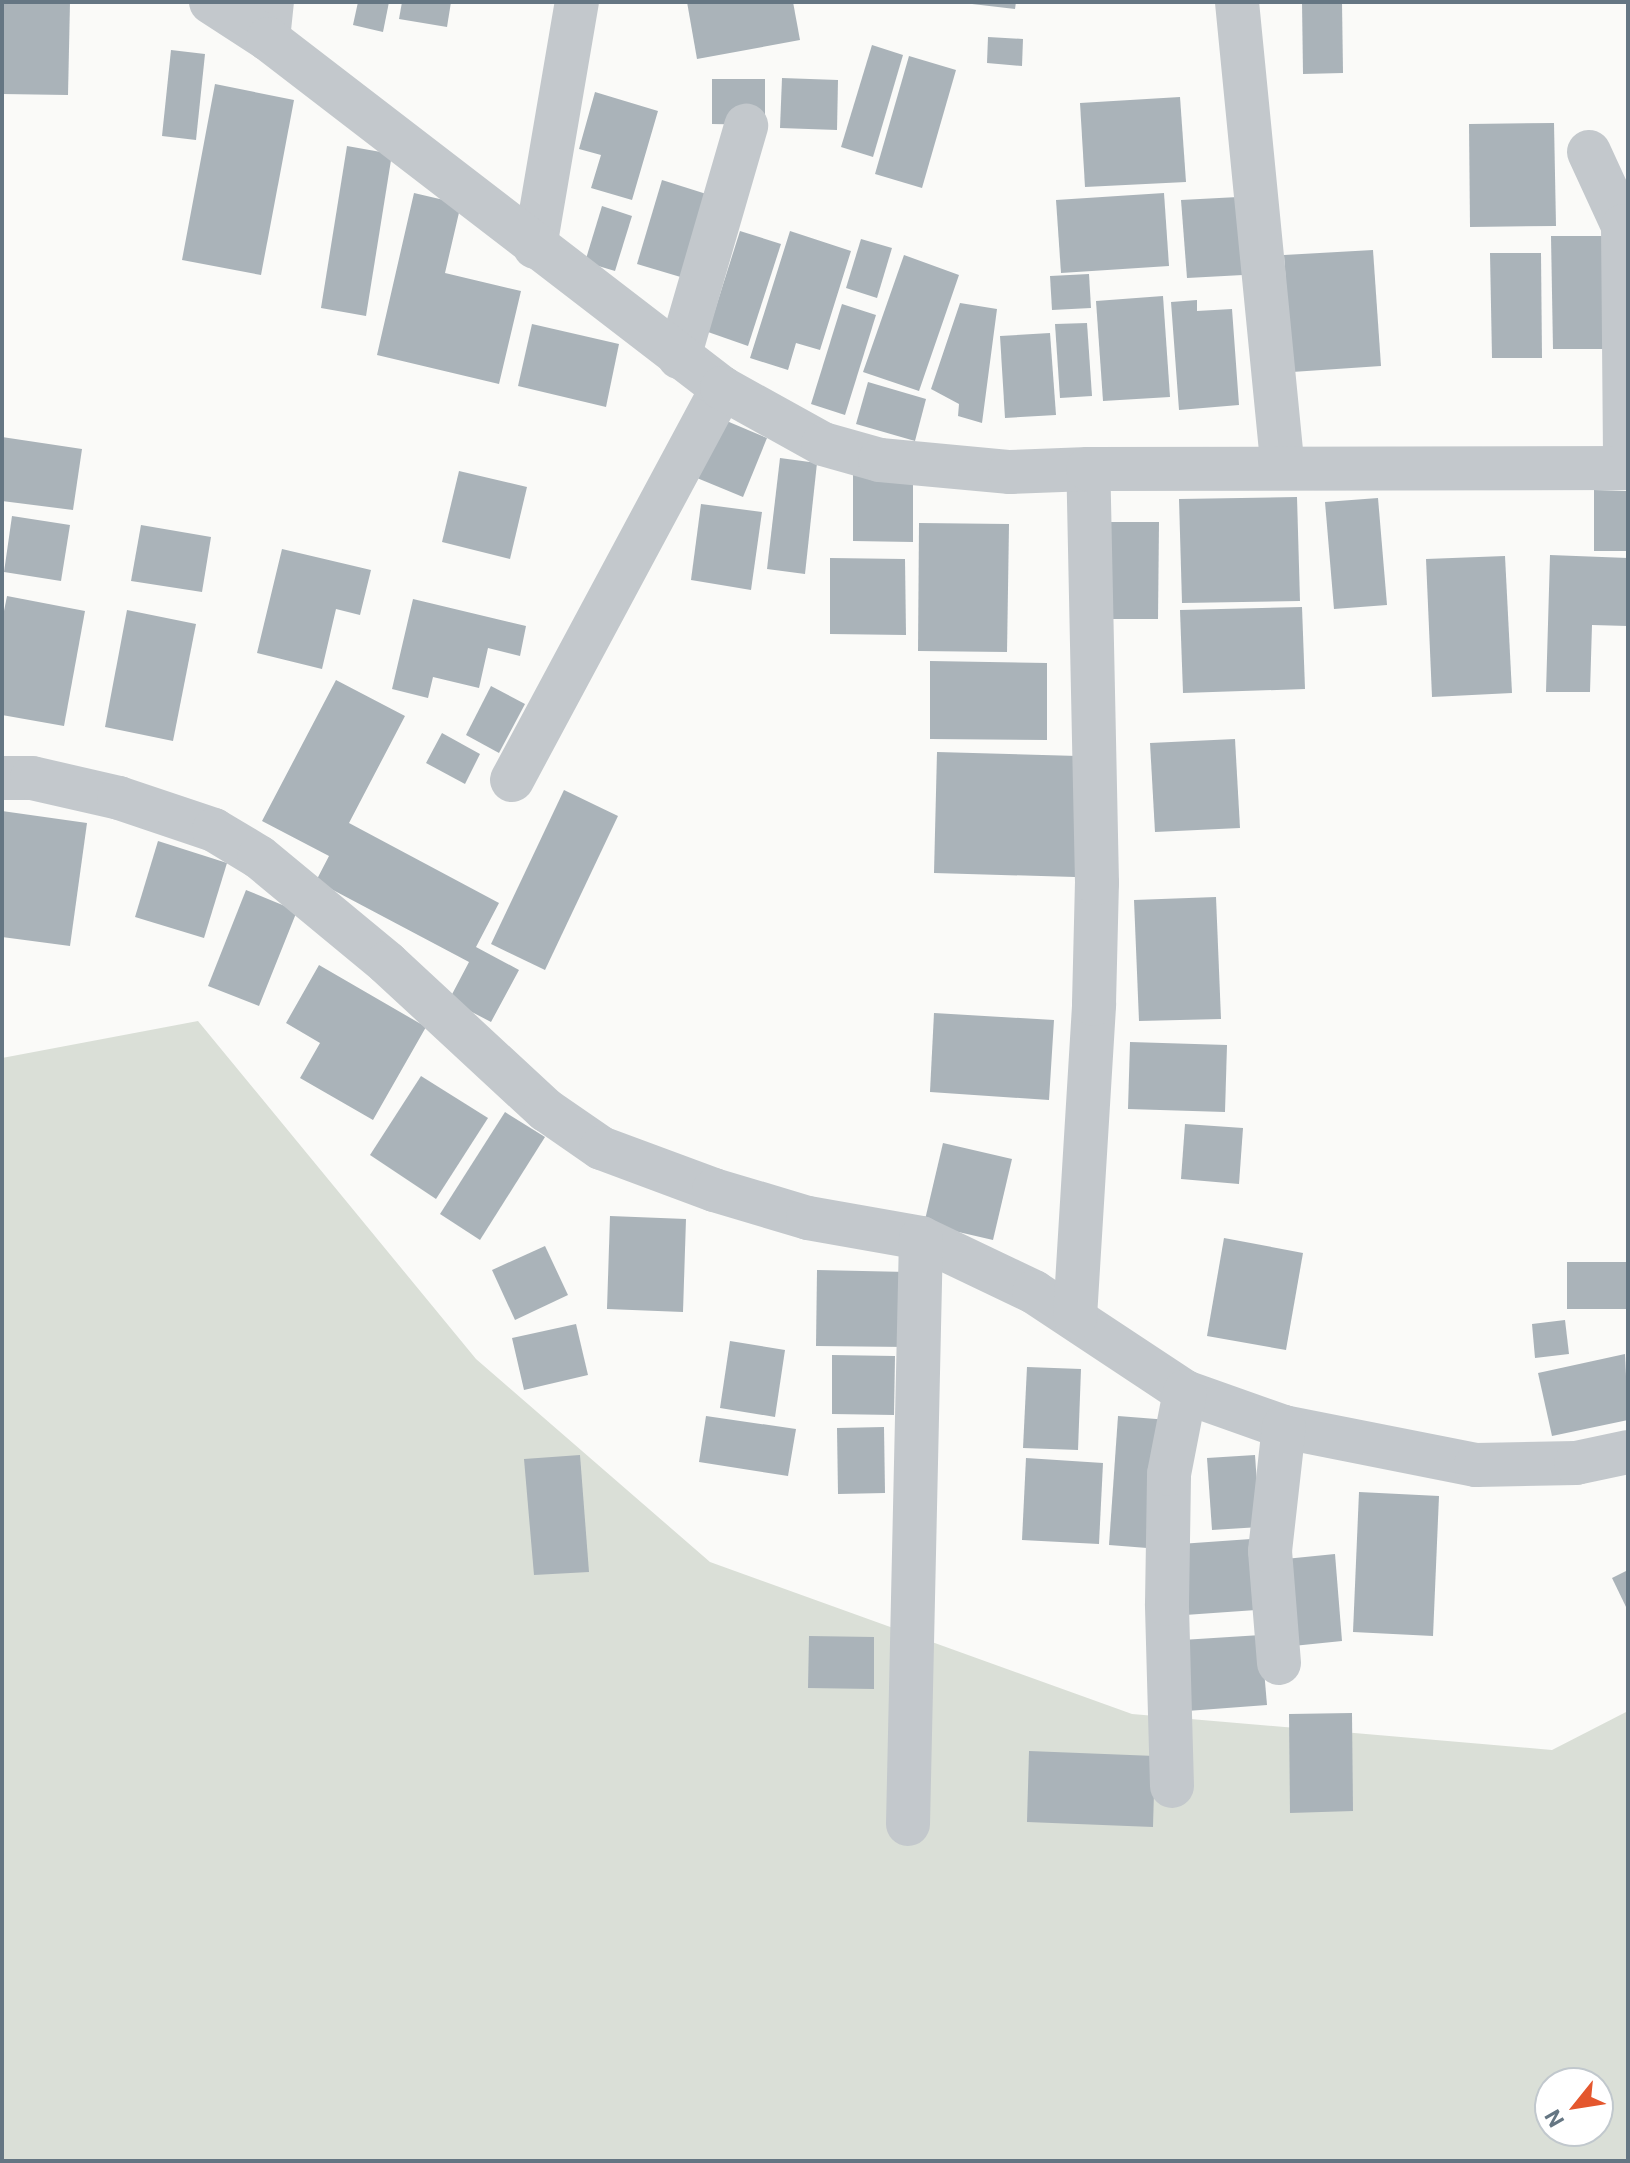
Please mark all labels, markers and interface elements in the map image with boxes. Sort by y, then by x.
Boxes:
north arrow [1534,2067,1614,2147]
text: N [1540,2105,1569,2131]

